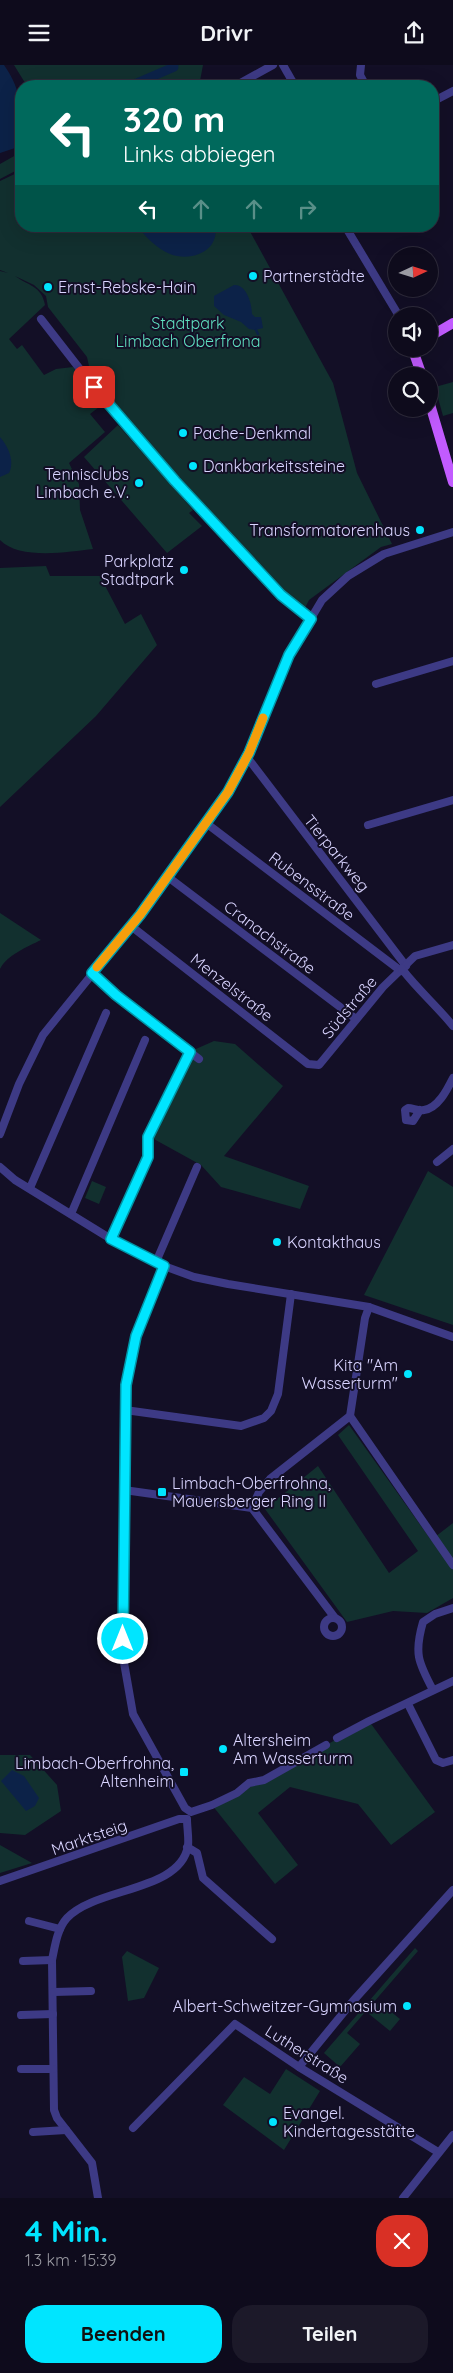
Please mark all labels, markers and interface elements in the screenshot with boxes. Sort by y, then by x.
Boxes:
icon: menu [25,19,53,47]
text: Drivr [200,19,253,47]
icon: share [400,19,428,47]
text: 320 m [123,97,225,141]
icon: left [40,100,105,165]
text: Links abbiegen [123,140,276,168]
icon: left [134,195,162,223]
icon: ahead [187,195,215,223]
icon: ahead [240,195,268,223]
icon: right [293,195,321,223]
north arrow [388,247,438,297]
map controls [388,247,438,417]
place label: Partnerstädte [263,266,365,286]
marker: Partnerstädte [247,270,259,282]
place label: Ernst-Rebske-Hain [58,277,196,297]
marker: Ernst-Rebske-Hain [42,281,54,293]
button: sound [388,307,438,357]
park label: Stadtpark Limbach Oberfrona [116,313,261,351]
pin [73,366,115,408]
button: search [388,367,438,417]
icon: arrive [80,373,108,401]
place label: Pache-Denkmal [193,423,311,443]
marker: Pache-Denkmal [177,427,189,439]
place label: Dankbarkeitssteine [203,456,345,476]
marker: Dankbarkeitssteine [187,460,199,472]
place label: Tennisclubs Limbach e.V. [36,464,129,502]
marker: Tennisclubs Limbach e.V. [133,477,145,489]
place label: Transformatorenhaus [249,520,410,540]
marker: Transformatorenhaus [414,524,426,536]
place label: Parkplatz Stadtpark [101,551,174,589]
marker: Parkplatz Stadtpark [178,564,190,576]
street label: Tierparkweg [300,810,374,896]
street label: Rubensstraße [265,847,359,925]
street label: Cranachstraße [220,896,320,978]
street label: Menzelstraße [187,949,277,1025]
street label: Südstraße [317,972,381,1042]
place label: Kontakthaus [287,1232,381,1252]
marker: Kontakthaus [271,1236,283,1248]
place label: Kita "Am Wasserturm" [301,1355,398,1393]
marker: Kita "Am Wasserturm" [402,1368,414,1380]
place label: Limbach-Oberfrohna, Mauersberger Ring II [172,1473,331,1511]
marker: Limbach-Oberfrohna, Mauersberger Ring II [156,1486,168,1498]
position arrow [96,1612,148,1664]
place label: Altersheim Am Wasserturm [233,1730,353,1768]
marker: Altersheim Am Wasserturm [217,1743,229,1755]
place label: Limbach-Oberfrohna, Altenheim [15,1753,174,1791]
marker: Limbach-Oberfrohna, Altenheim [178,1766,190,1778]
street label: Marktsteig [49,1815,129,1859]
place label: Albert-Schweitzer-Gymnasium [173,1996,397,2016]
marker: Albert-Schweitzer-Gymnasium [401,2000,413,2012]
street label: Lutherstraße [262,2020,352,2088]
place label: Evangel. Kindertagesstätte [283,2103,415,2141]
marker: Evangel. Kindertagesstätte [267,2116,279,2128]
text: 4 Min. [25,2212,108,2250]
button: close [376,2215,428,2267]
text: 1.3 km · 15:39 [25,2250,117,2270]
button: Beenden [25,2305,222,2363]
button: Teilen [232,2305,428,2363]

